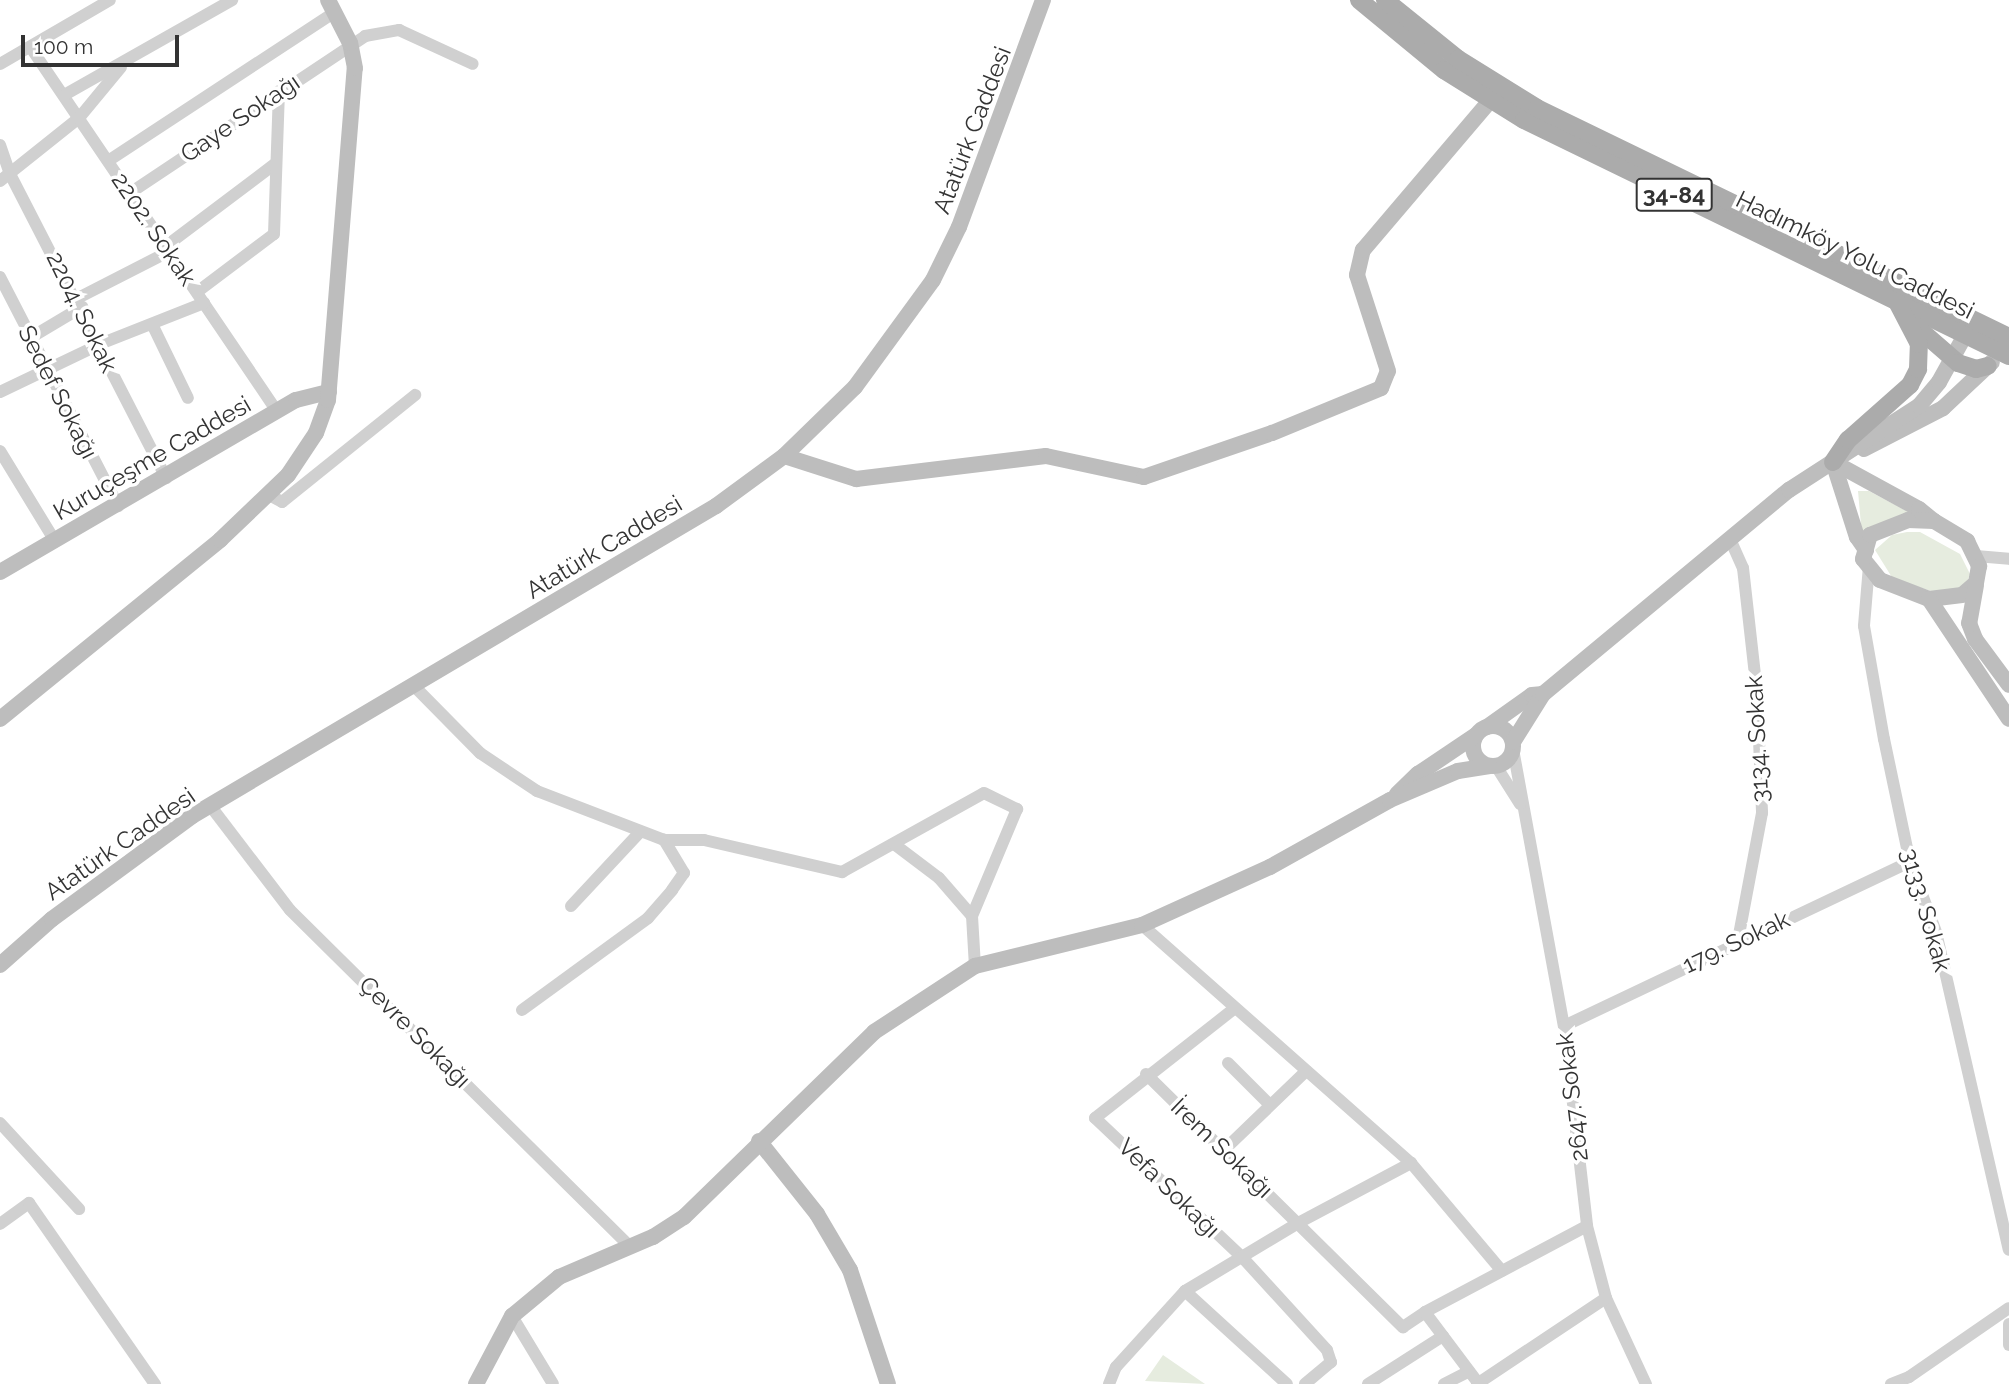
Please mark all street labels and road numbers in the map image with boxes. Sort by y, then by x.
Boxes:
street label: Atatürk Caddesi [927,42,1017,218]
street label: Gaye Sokağı [175,68,305,168]
street label: 2202. Sokak [106,167,202,291]
road number: 34-84 [1636,176,1712,214]
street label: Hadımköy Yolu Caddesi [1731,184,1979,326]
street label: 2204. Sokak [40,247,124,377]
street label: Sedef Sokağı [12,320,104,464]
street label: Kuruçeşme Caddesi [48,390,256,526]
street label: Atatürk Caddesi [521,489,687,605]
street label: 3134. Sokak [1739,675,1775,803]
street label: Atatürk Caddesi [39,782,201,906]
street label: 3133. Sokak [1895,845,1957,975]
street label: 179. Sokak [1678,905,1794,979]
street label: Çevre Sokağı [353,970,477,1094]
street label: 2647. Sokak [1550,1031,1594,1163]
street label: İrem Sokağı [1165,1092,1279,1204]
street label: Vefa Sokağı [1112,1132,1226,1244]

